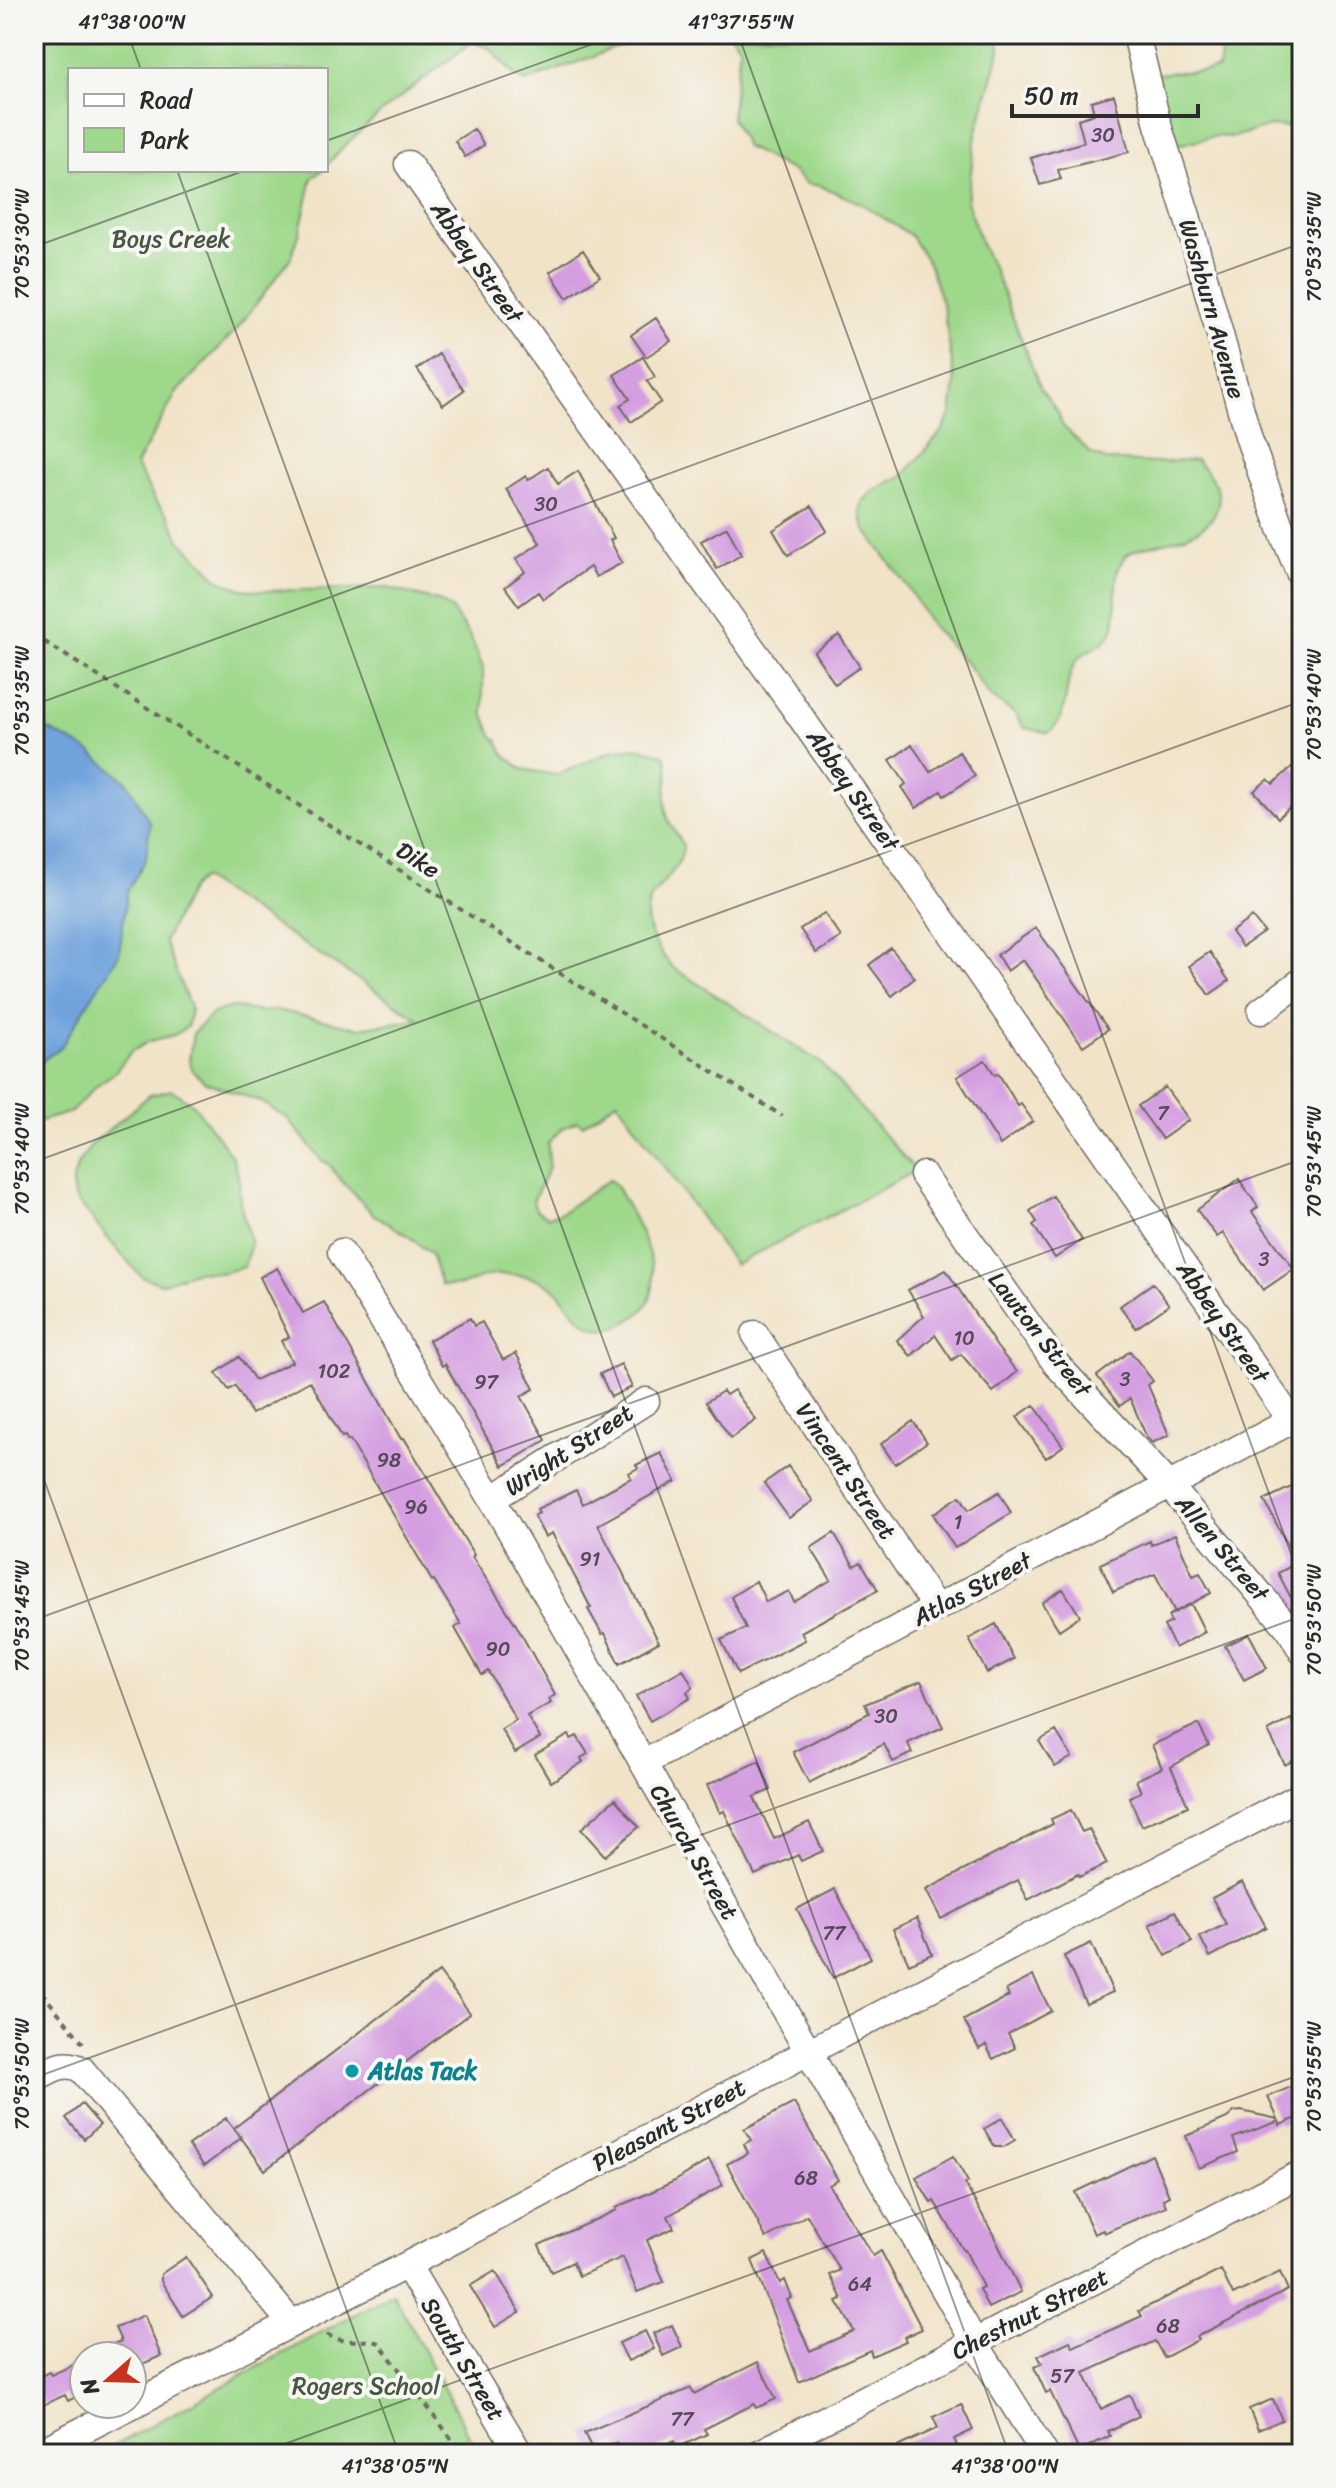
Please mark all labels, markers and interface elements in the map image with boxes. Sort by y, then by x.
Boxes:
text: 41°38'00"N [78,5,186,40]
text: 41°37'55"N [688,5,794,40]
legend [68,68,328,172]
scale bar [1012,68,1198,118]
text: 50 m [1024,75,1079,117]
text: Road [140,79,194,121]
house number: 30 [1091,118,1115,153]
text: Park [140,119,189,161]
text: 70°53'30"W [5,188,40,299]
street label: Abbey Street [419,191,536,333]
text: 70°53'35"W [1297,191,1332,302]
street label: Washburn Avenue [1166,214,1258,404]
park label: Boys Creek [112,218,231,260]
house number: 30 [534,487,558,522]
text: 70°53'35"W [5,645,40,756]
text: 70°53'40"W [1297,648,1332,761]
street label: Abbey Street [795,719,912,861]
street label: Dike [387,830,449,890]
house number: 7 [1157,1096,1170,1131]
text: 70°53'40"W [5,1102,40,1215]
text: 70°53'45"W [1297,1106,1332,1218]
house number: 3 [1259,1242,1270,1277]
street label: Abbey Street [1165,1251,1282,1393]
street label: Lawton Street [977,1262,1104,1407]
house number: 10 [953,1321,975,1356]
house number: 102 [318,1354,351,1389]
house number: 3 [1120,1362,1131,1397]
house number: 97 [474,1365,499,1400]
street label: Wright Street [496,1392,642,1508]
street label: Vincent Street [784,1394,908,1548]
house number: 98 [377,1443,401,1478]
street label: Allen Street [1163,1484,1281,1612]
house number: 96 [404,1490,428,1525]
house number: 1 [954,1505,962,1540]
street label: Atlas Street [904,1539,1040,1639]
house number: 91 [580,1542,600,1577]
text: 70°53'45"W [5,1560,40,1672]
text: 70°53'50"W [1297,1564,1332,1676]
house number: 90 [486,1632,510,1667]
house number: 30 [874,1699,898,1734]
street label: Church Street [638,1776,750,1928]
house number: 77 [823,1916,847,1951]
text: 70°53'50"W [5,2018,40,2130]
text: 70°53'55"W [1297,2021,1332,2133]
place label: Atlas Tack [367,2050,477,2092]
marker: Atlas Tack [343,2062,361,2080]
street label: Pleasant Street [584,2067,754,2183]
house number: 68 [794,2161,818,2196]
street label: Chestnut Street [944,2256,1116,2372]
house number: 64 [848,2267,872,2302]
street label: South Street [409,2289,517,2429]
house number: 68 [1156,2309,1180,2344]
north arrow [68,2340,148,2420]
house number: 57 [1050,2359,1075,2394]
park label: Rogers School [292,2365,441,2407]
text: N [68,2372,111,2401]
house number: 77 [671,2402,695,2437]
text: 41°38'05"N [341,2449,449,2484]
text: 41°38'00"N [951,2449,1059,2484]

